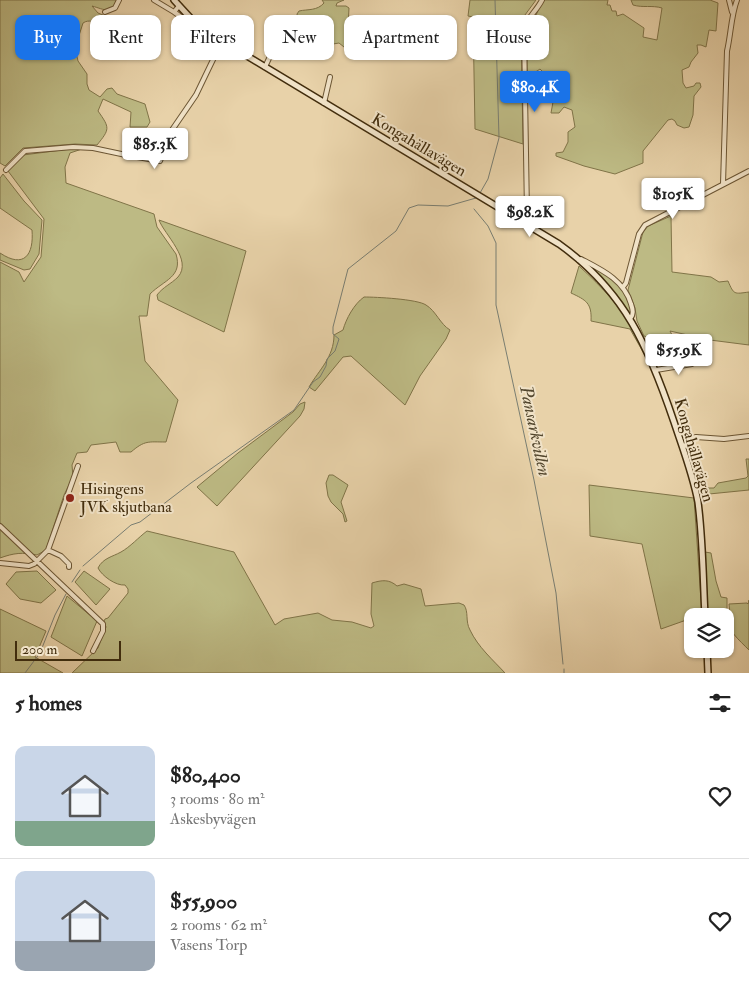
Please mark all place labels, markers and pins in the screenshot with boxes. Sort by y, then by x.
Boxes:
pin: $80.4K [494,70,576,113]
pin: $85.3K [114,128,196,170]
pin: $105K [638,178,708,220]
pin: $98.2K [489,196,571,238]
pin: $55.9K [638,334,720,376]
place label: Hisingens JVK skjutbana [79,479,172,518]
marker: Hisingens JVK skjutbana [64,492,76,504]

